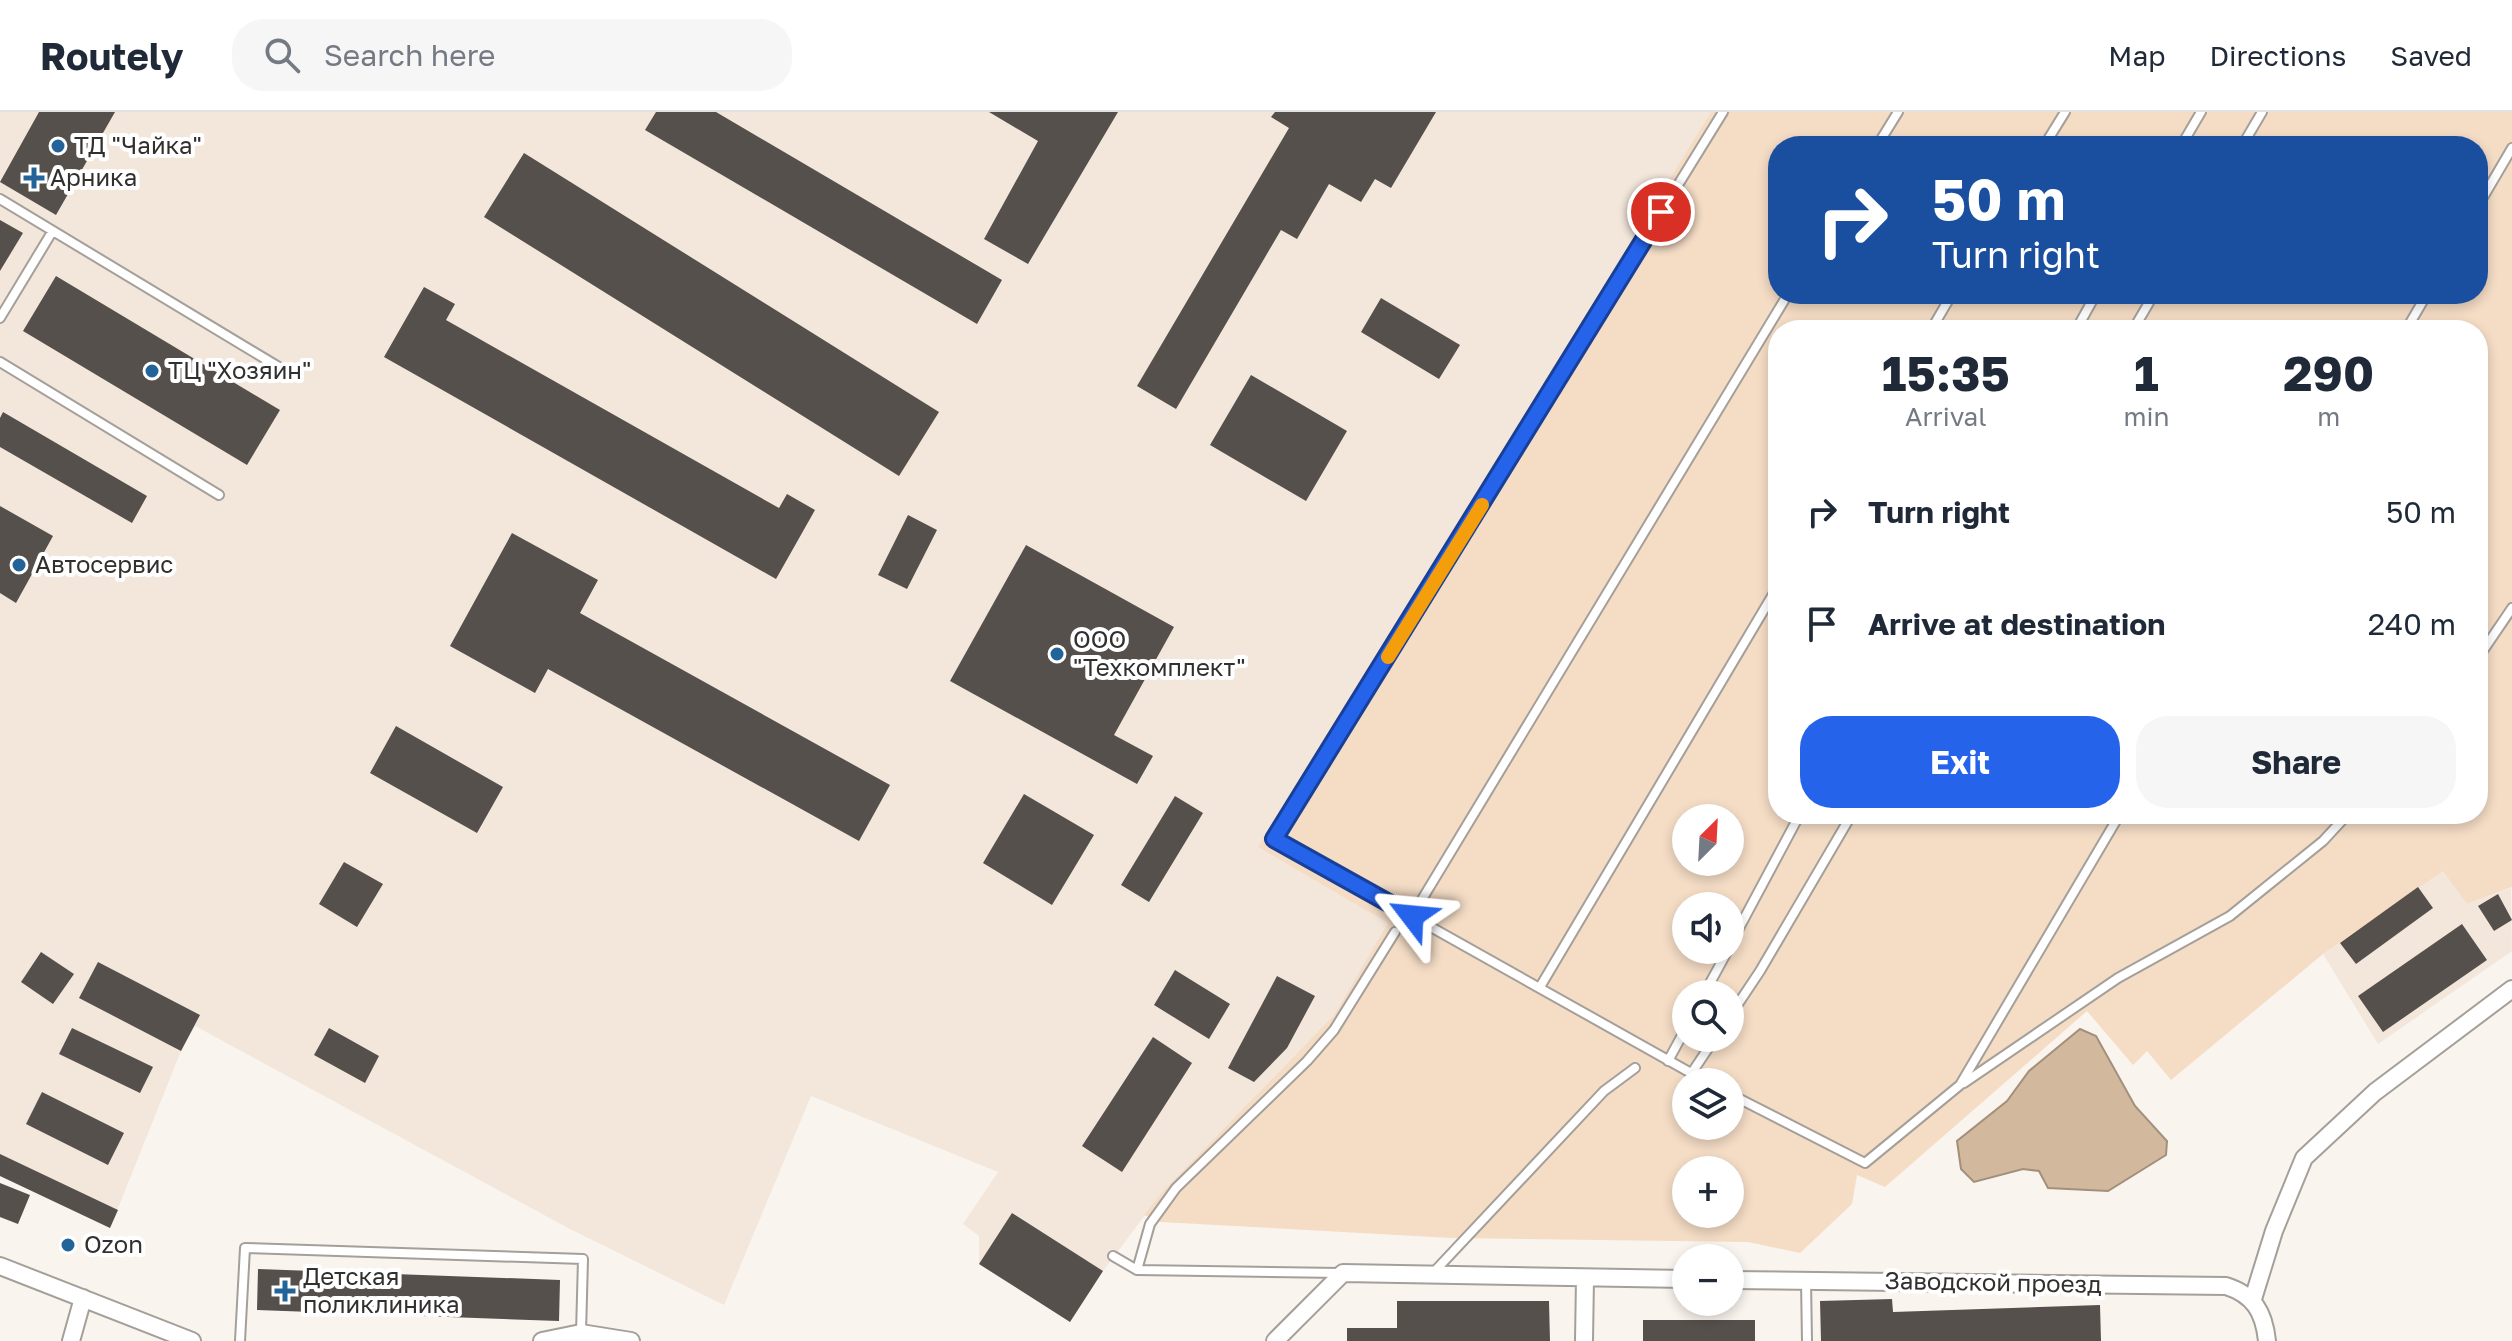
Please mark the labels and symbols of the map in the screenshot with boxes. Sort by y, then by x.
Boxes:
place label: ТД "Чайка" [74,130,202,159]
marker: ТД "Чайка" [49,137,67,155]
place label: Арника [50,162,137,191]
marker: Арника [25,169,43,187]
pin [1627,178,1695,246]
place label: ТЦ "Хозяин" [168,355,311,384]
marker: ТЦ "Хозяин" [143,362,161,380]
place label: Автосервис [35,549,173,578]
marker: Автосервис [10,556,28,574]
place label: ООО "Техкомплект" [1073,624,1246,681]
marker: ООО "Техкомплект" [1048,645,1066,663]
north arrow [1672,804,1744,876]
position arrow [1370,874,1454,958]
place label: Ozon [84,1229,143,1258]
marker: Ozon [59,1236,77,1254]
place label: Детская поликлиника [303,1261,460,1318]
street label: Заводской проезд [1884,1265,2102,1298]
marker: Детская поликлиника [274,1280,296,1302]

